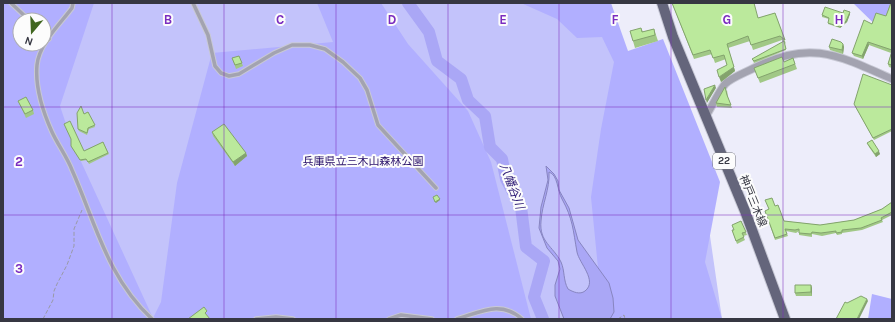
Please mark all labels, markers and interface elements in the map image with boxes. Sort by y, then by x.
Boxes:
north arrow [12,12,52,52]
text: B [164,12,172,27]
text: C [276,12,284,27]
text: D [388,12,397,27]
text: E [499,12,507,27]
text: F [611,12,619,27]
text: G [723,12,731,27]
text: H [834,12,844,27]
text: N [23,34,35,48]
road number: 22 [713,153,735,169]
text: 2 [15,154,23,169]
park label: 兵庫県立三木山森林公園 [303,155,424,168]
water label: 八幡谷川 [497,161,528,213]
street label: 神戸三木線 [737,173,769,229]
text: 3 [15,261,23,276]

